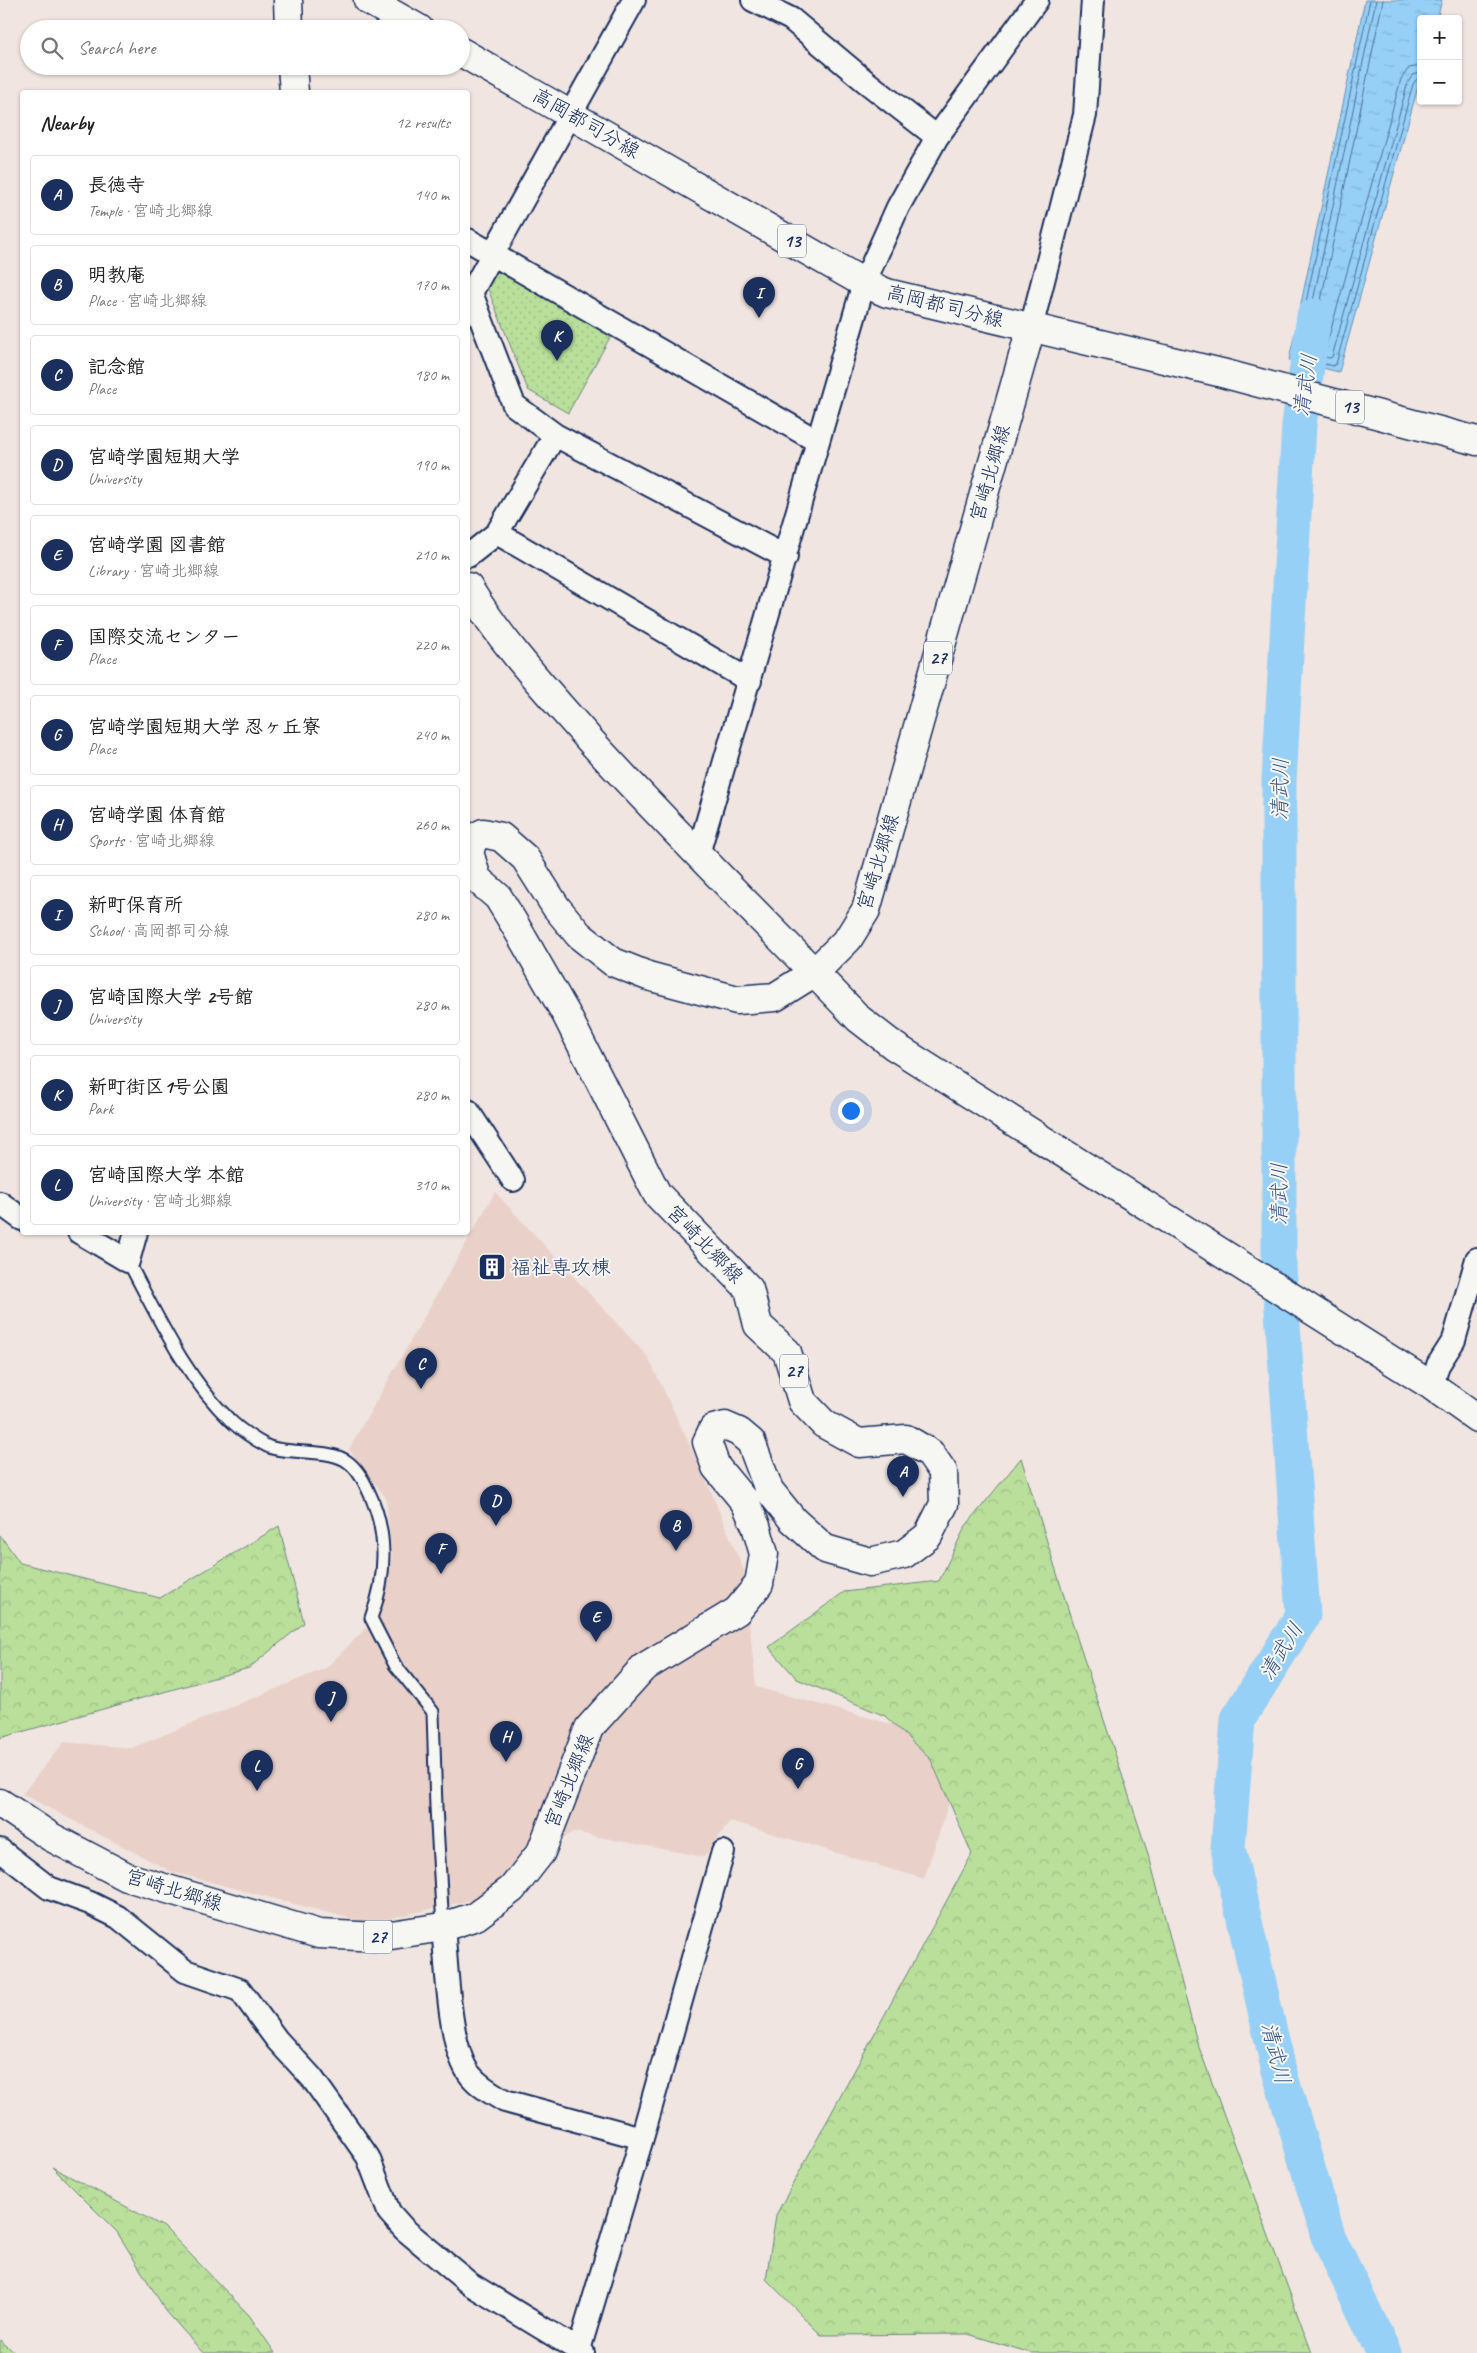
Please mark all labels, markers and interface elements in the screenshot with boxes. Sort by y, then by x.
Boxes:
map controls [1417,15,1462,105]
button: + [1417,15,1462,60]
search box [20,20,470,75]
icon: search [38,34,66,62]
text: Search here [78,36,155,60]
button: − [1417,60,1462,105]
street label: 高岡都司分線 [528,82,644,164]
text: Nearby [40,110,93,136]
text: 12 results [396,113,450,133]
text: 長徳寺 [88,173,145,197]
text: A [53,185,61,205]
text: 140 m [415,185,449,205]
text: Temple · 宮崎北郷線 [88,201,213,221]
road number: 13 [778,225,806,258]
text: 明教庵 [88,263,145,287]
text: B [53,275,61,295]
text: 170 m [415,275,449,295]
pin: I [743,277,775,318]
street label: 高岡都司分線 [884,279,1006,333]
text: Place · 宮崎北郷線 [88,291,207,311]
pin: K [541,320,573,361]
water label: 清武川 [1288,352,1322,418]
text: 記念館 [88,355,145,379]
text: C [53,365,61,385]
text: 180 m [415,365,449,385]
text: Place [88,379,116,399]
road number: 13 [1336,391,1364,424]
street label: 宮崎北郷線 [964,421,1016,525]
text: 宮崎学園短期大学 [88,445,240,469]
text: D [52,455,62,475]
text: 190 m [415,455,449,475]
text: University [88,469,141,489]
text: 宮崎学園 図書館 [88,533,226,557]
text: E [53,545,61,565]
text: 210 m [415,545,449,565]
text: Library · 宮崎北郷線 [88,561,219,581]
text: 国際交流センター [88,625,240,649]
text: F [53,635,61,655]
text: 220 m [415,635,449,655]
road number: 27 [924,641,952,674]
text: Place [88,649,116,669]
text: 宮崎学園短期大学 忍ヶ丘寮 [88,715,321,739]
text: G [53,725,61,745]
text: 240 m [415,725,449,745]
text: Place [88,739,116,759]
water label: 清武川 [1266,757,1294,821]
text: 宮崎学園 体育館 [88,803,226,827]
street label: 宮崎北郷線 [851,811,905,913]
text: H [52,815,62,835]
text: 260 m [415,815,449,835]
text: Sports · 宮崎北郷線 [88,831,215,851]
text: 新町保育所 [88,893,183,917]
text: I [54,905,60,925]
text: 280 m [415,905,449,925]
text: School · 高岡都司分線 [88,921,229,941]
text: 宮崎国際大学 2号館 [88,985,253,1009]
text: J [54,995,60,1015]
text: 280 m [415,995,449,1015]
text: University [88,1009,141,1029]
text: 新町街区1号公園 [88,1075,230,1099]
text: K [53,1085,61,1105]
text: 280 m [415,1085,449,1105]
your location [838,1098,864,1124]
text: Park [88,1099,113,1119]
text: 宮崎国際大学 本館 [88,1163,245,1187]
water label: 清武川 [1266,1163,1292,1226]
text: L [54,1175,60,1195]
text: 310 m [415,1175,449,1195]
text: University · 宮崎北郷線 [88,1191,232,1211]
street label: 宮崎北郷線 [661,1199,749,1289]
building icon: 福祉専攻棟 [477,1252,507,1282]
place label: 福祉専攻棟 [511,1255,611,1280]
pin: C [405,1348,437,1389]
road number: 27 [780,1354,808,1388]
pin: A [887,1456,919,1497]
pin: D [480,1485,512,1526]
pin: B [660,1510,692,1551]
pin: F [425,1533,457,1574]
pin: E [580,1601,612,1642]
water label: 清武川 [1253,1617,1309,1685]
pin: J [315,1681,347,1722]
pin: H [490,1721,522,1762]
street label: 宮崎北郷線 [539,1730,599,1832]
pin: G [782,1748,814,1789]
pin: L [241,1750,273,1791]
street label: 宮崎北郷線 [123,1863,225,1917]
road number: 27 [364,1920,392,1954]
water label: 清武川 [1256,2019,1296,2087]

